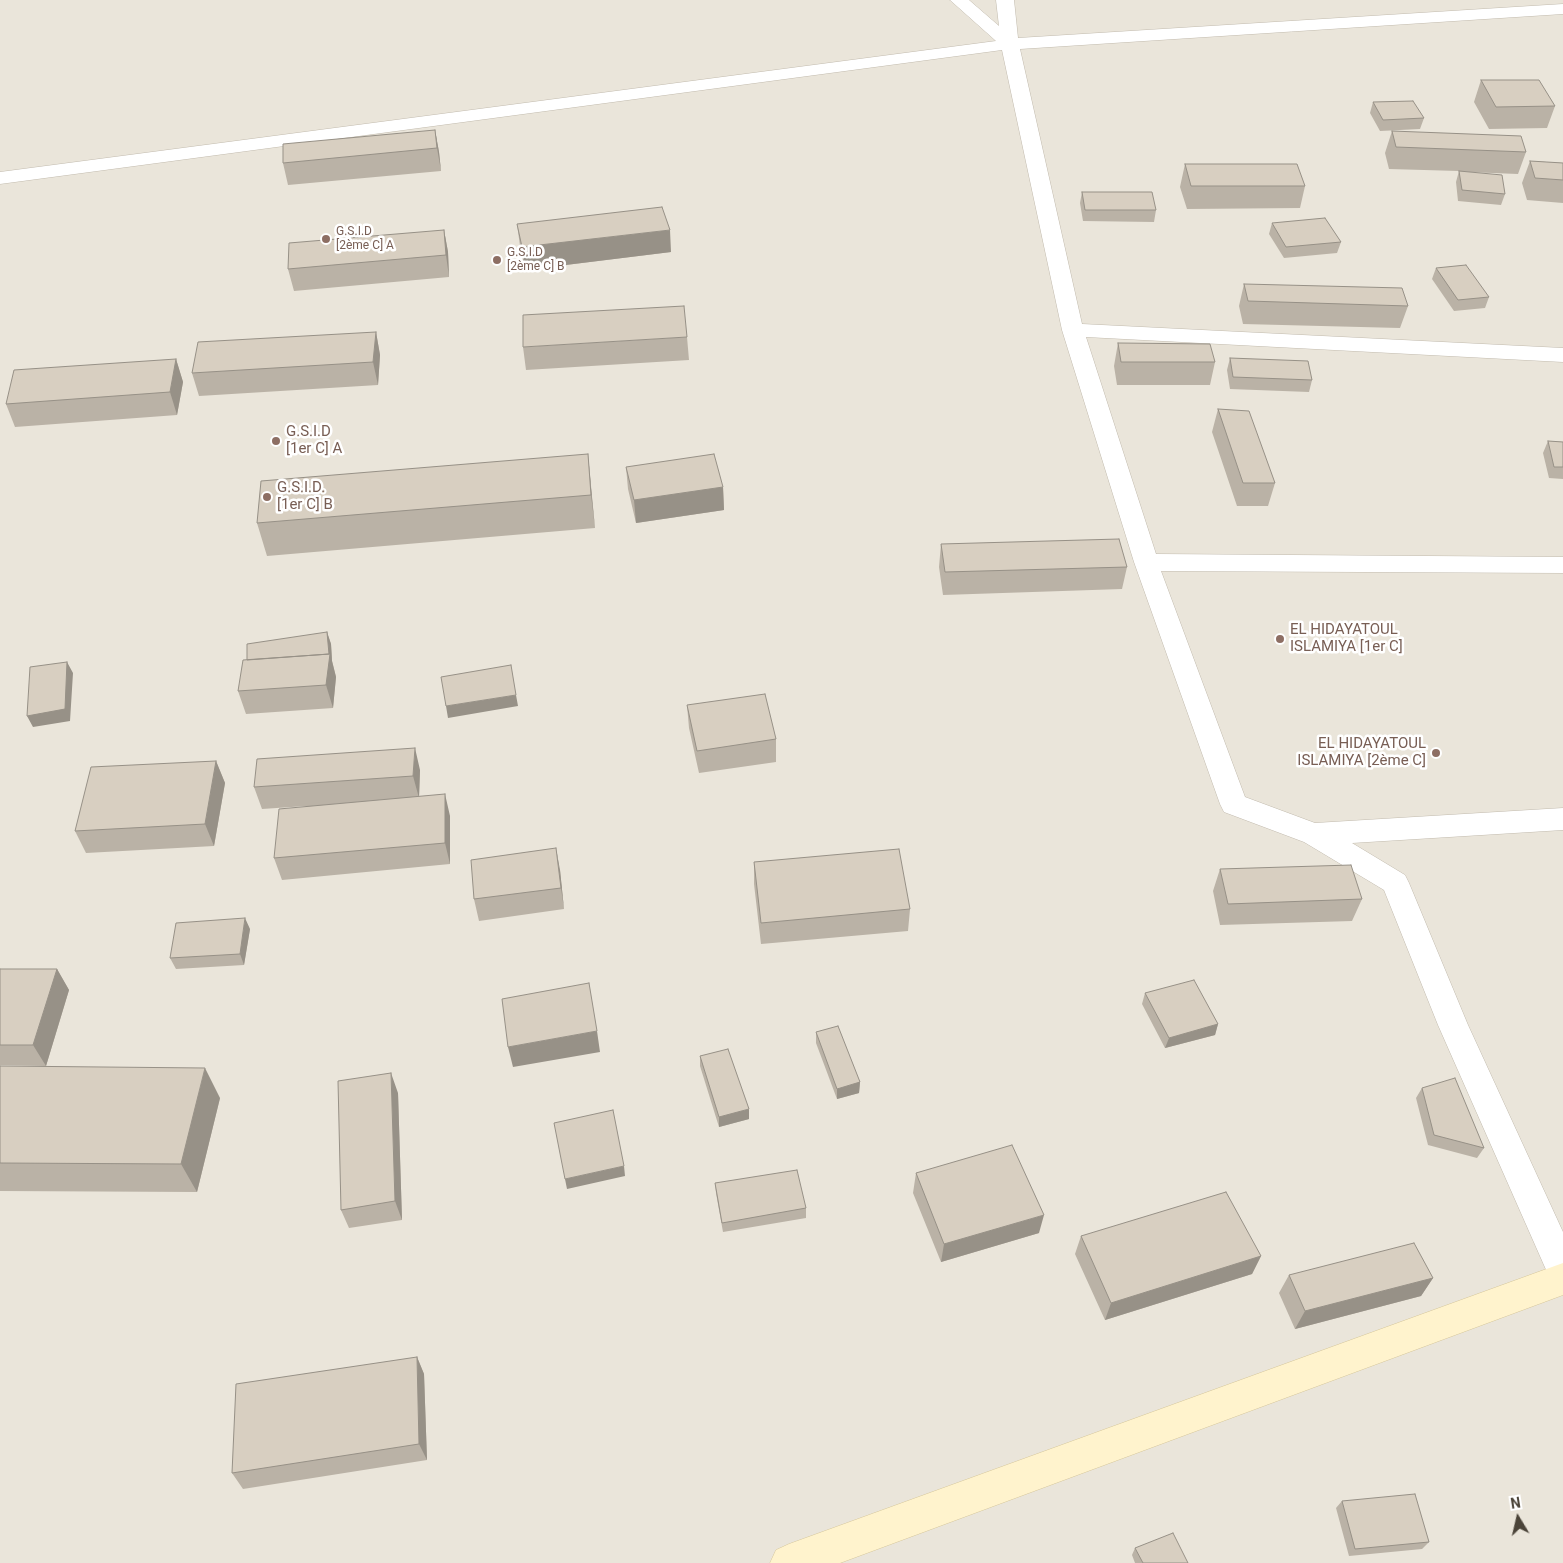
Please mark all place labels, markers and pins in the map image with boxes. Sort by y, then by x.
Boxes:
place label: G.S.I.D [2ème C] A [336,225,394,253]
marker: G.S.I.D [2ème C] A [320,233,332,245]
place label: G.S.I.D [2ème C] B [507,246,565,274]
marker: G.S.I.D [2ème C] B [491,254,503,266]
place label: G.S.I.D [1er C] A [286,423,342,458]
marker: G.S.I.D [1er C] A [270,435,282,447]
place label: G.S.I.D. [1er C] B [277,479,333,514]
marker: G.S.I.D. [1er C] B [261,491,273,503]
place label: EL HIDAYATOUL ISLAMIYA [1er C] [1290,621,1403,656]
marker: EL HIDAYATOUL ISLAMIYA [1er C] [1274,633,1286,645]
place label: EL HIDAYATOUL ISLAMIYA [2ème C] [1297,735,1426,770]
marker: EL HIDAYATOUL ISLAMIYA [2ème C] [1430,747,1442,759]

